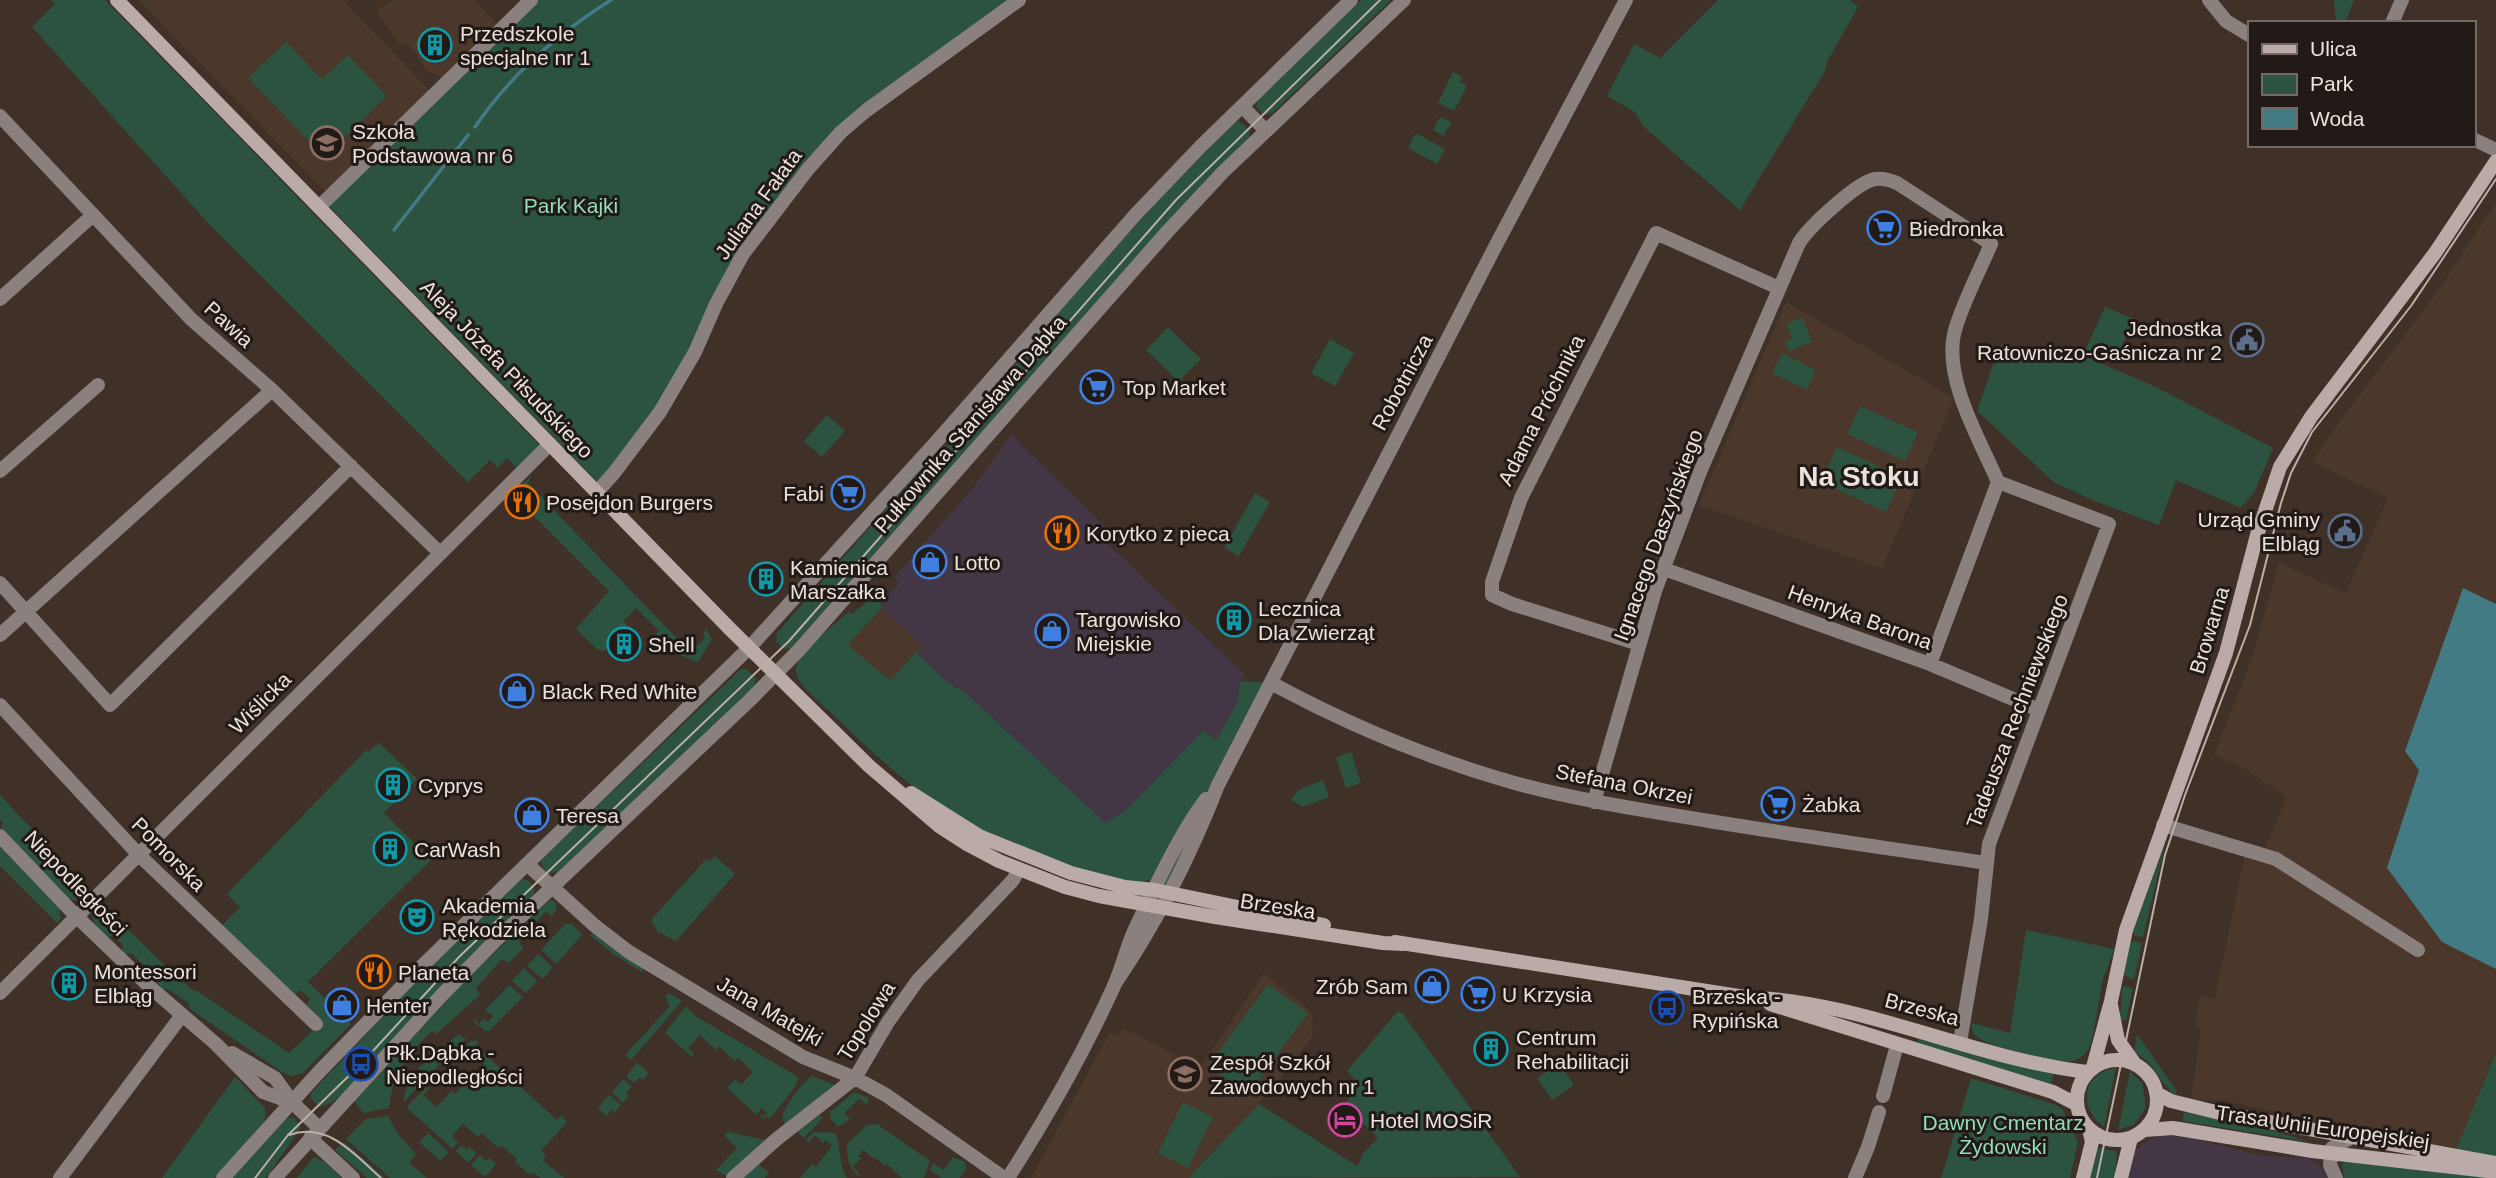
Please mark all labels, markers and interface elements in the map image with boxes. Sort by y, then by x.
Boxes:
legend [2248,21,2475,147]
place label: Przedszkole specjalne nr 1 [460,22,591,69]
building icon: Przedszkole specjalne nr 1 [416,26,454,64]
text: Ulica [2310,37,2357,60]
text: Park [2310,72,2354,95]
text: Woda [2310,107,2365,130]
place label: Szkoła Podstawowa nr 6 [352,120,513,167]
school or university icon: Szkoła Podstawowa nr 6 [308,124,346,162]
street label: Juliana Fałata [710,144,806,264]
park label: Park Kajki [524,194,618,217]
supermarket icon: Biedronka [1865,209,1903,247]
place label: Biedronka [1909,217,2004,240]
street label: Aleja Józefa Piłsudskiego [416,275,598,463]
street label: Pawia [200,296,258,352]
street label: Pułkownika Stanisława Dąbka [869,311,1071,537]
place label: Jednostka Ratowniczo-Gaśnicza nr 2 [1977,317,2222,364]
public building icon: Jednostka Ratowniczo-Gaśnicza nr 2 [2228,321,2266,359]
street label: Robotnicza [1367,330,1437,434]
street label: Adama Próchnika [1493,331,1589,489]
supermarket icon: Top Market [1078,368,1116,406]
place label: Top Market [1122,376,1226,399]
street label: Ignacego Daszyńskiego [1609,426,1707,644]
district label: Na Stoku [1798,461,1920,492]
supermarket icon: Fabi [829,474,867,512]
place label: Fabi [783,482,824,505]
restaurant icon: Posejdon Burgers [503,483,541,521]
place label: Posejdon Burgers [546,491,713,514]
place label: Urząd Gminy Elbląg [2197,508,2320,555]
public building icon: Urząd Gminy Elbląg [2326,512,2364,550]
restaurant icon: Korytko z pieca [1043,514,1081,552]
place label: Korytko z pieca [1086,522,1230,545]
shop icon: Lotto [911,543,949,581]
place label: Lotto [954,551,1001,574]
place label: Kamienica Marszałka [790,556,888,603]
building icon: Kamienica Marszałka [747,560,785,598]
street label: Henryka Barona [1785,580,1936,654]
street label: Browarna [2185,583,2233,676]
street label: Tadeusza Rechniewskiego [1962,591,2072,831]
place label: Lecznica Dla Zwierząt [1258,597,1375,644]
building icon: Lecznica Dla Zwierząt [1215,601,1253,639]
place label: Targowisko Miejskie [1076,608,1181,655]
shop icon: Targowisko Miejskie [1033,612,1071,650]
building icon: Shell [605,625,643,663]
place label: Shell [648,633,695,656]
street label: Wiślicka [225,667,296,738]
shop icon: Black Red White [498,672,536,710]
place label: Black Red White [542,680,697,703]
street label: Stefana Okrzei [1554,759,1694,809]
building icon: Cyprys [374,766,412,804]
place label: Cyprys [418,774,483,797]
supermarket icon: Żabka [1759,785,1797,823]
place label: Żabka [1802,793,1861,816]
shop icon: Teresa [513,796,551,834]
place label: Teresa [556,804,619,827]
street label: Pomorska [127,812,211,896]
street label: Niepodległości [20,826,132,940]
building icon: CarWash [371,830,409,868]
place label: CarWash [414,838,501,861]
street label: Brzeska [1239,889,1318,923]
place label: Akademia Rękodziela [442,894,546,941]
theatre icon: Akademia Rękodziela [398,898,436,936]
restaurant icon: Planeta [355,953,393,991]
place label: Montessori Elbląg [94,960,197,1007]
place label: Planeta [398,961,470,984]
building icon: Montessori Elbląg [50,964,88,1002]
shop icon: Zrób Sam [1413,967,1451,1005]
street label: Jana Matejki [713,972,827,1050]
place label: Zrób Sam [1316,975,1408,998]
supermarket icon: U Krzysia [1459,975,1497,1013]
street label: Topolowa [833,977,899,1065]
place label: U Krzysia [1502,983,1592,1006]
place label: Brzeska - Rypińska [1692,985,1781,1032]
shop icon: Henter [323,986,361,1024]
street label: Brzeska [1882,988,1962,1030]
bus stop icon: Brzeska - Rypińska [1648,989,1686,1027]
place label: Henter [366,994,429,1017]
place label: Centrum Rehabilitacji [1516,1026,1629,1073]
building icon: Centrum Rehabilitacji [1472,1030,1510,1068]
place label: Płk.Dąbka - Niepodległości [386,1041,523,1088]
bus stop icon: Płk.Dąbka - Niepodległości [342,1045,380,1083]
place label: Zespół Szkół Zawodowych nr 1 [1210,1051,1375,1098]
school or university icon: Zespół Szkół Zawodowych nr 1 [1166,1055,1204,1093]
hotel icon: Hotel MOSiR [1326,1101,1364,1139]
street label: Trasa Unii Europejskiej [2215,1101,2431,1153]
place label: Hotel MOSiR [1370,1109,1493,1132]
park label: Dawny Cmentarz Żydowski [1922,1111,2084,1158]

